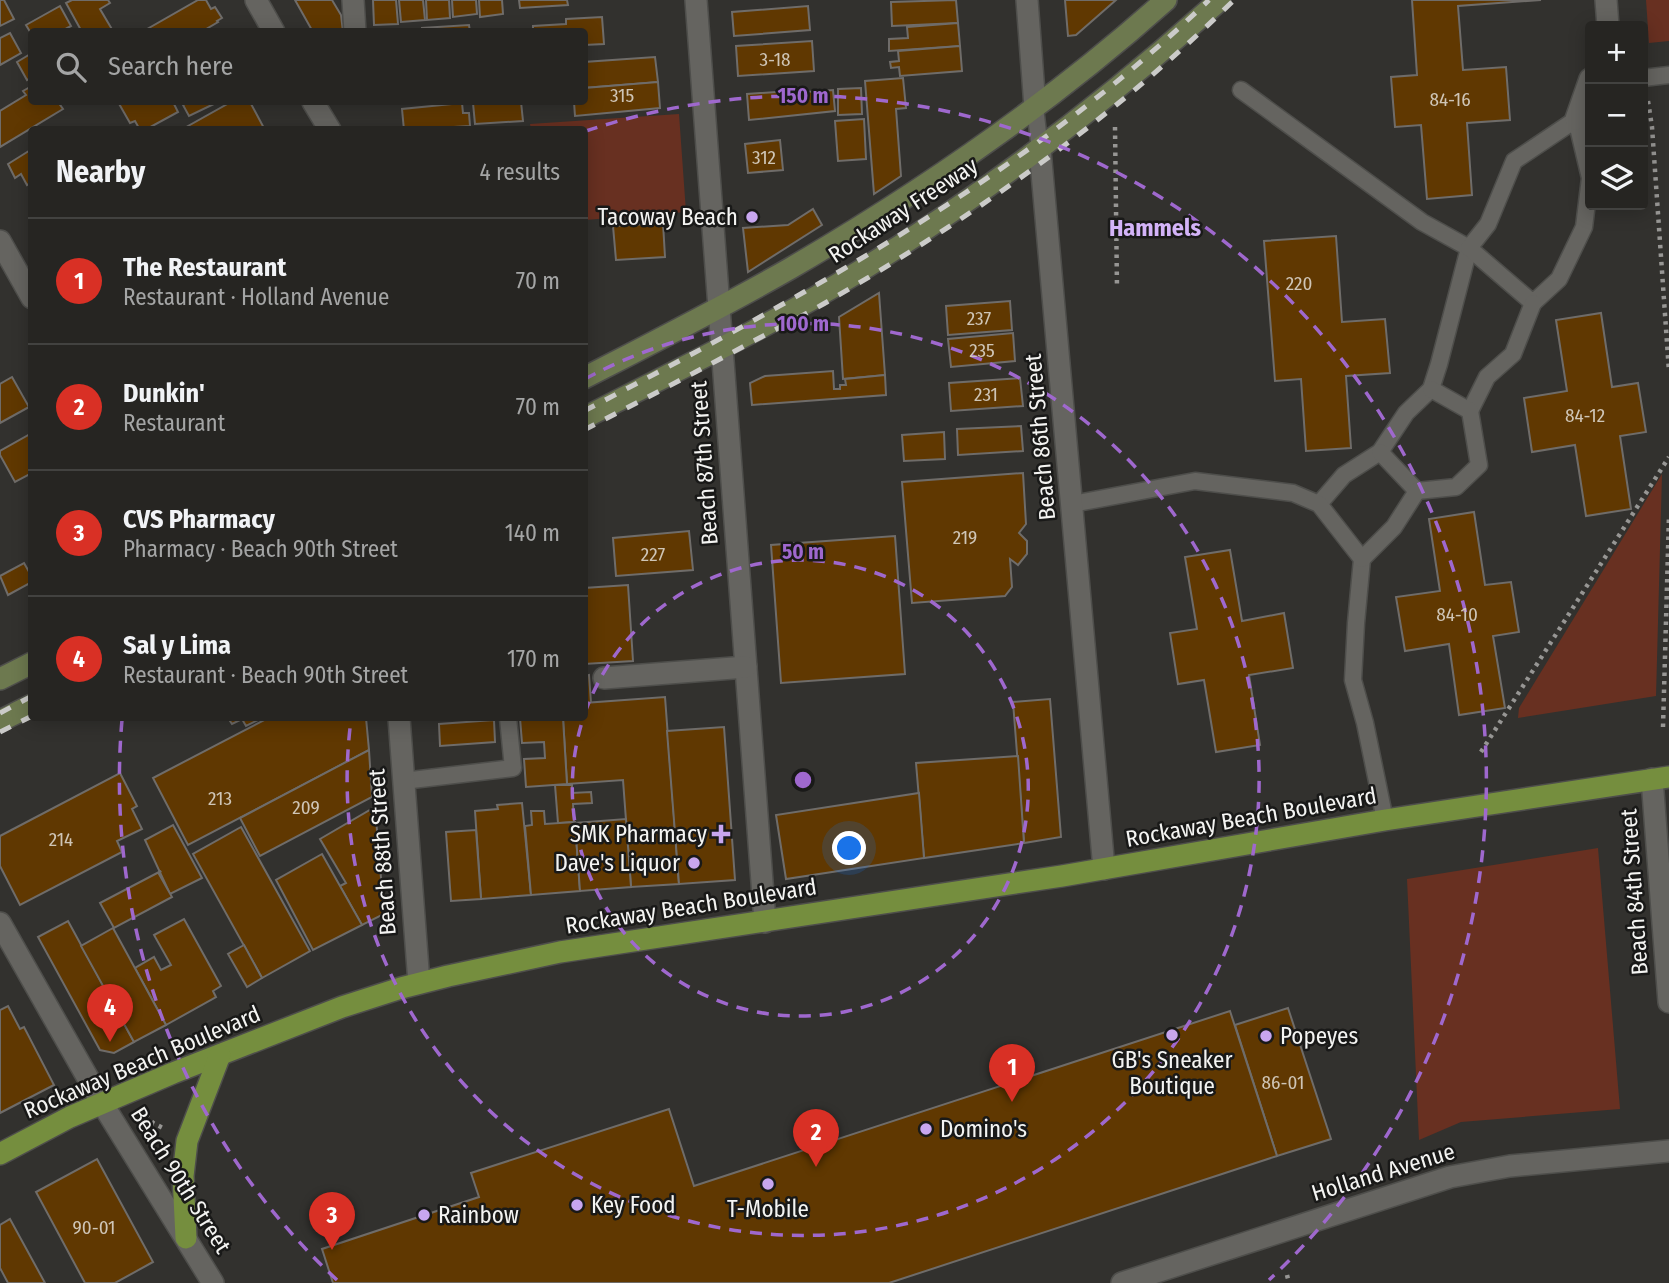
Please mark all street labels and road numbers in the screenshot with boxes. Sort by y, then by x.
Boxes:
street label: Rockaway Freeway [823,151,984,269]
street label: Beach 86th Street [1019,352,1061,521]
street label: Beach 87th Street [684,379,724,546]
street label: Beach 88th Street [362,767,402,936]
street label: Rockaway Beach Boulevard [1123,781,1379,853]
street label: Beach 84th Street [1614,807,1654,976]
street label: Rockaway Beach Boulevard [563,872,819,940]
street label: Rockaway Beach Boulevard [20,999,264,1125]
street label: Beach 90th Street [125,1102,237,1259]
street label: Holland Avenue [1308,1137,1458,1207]

